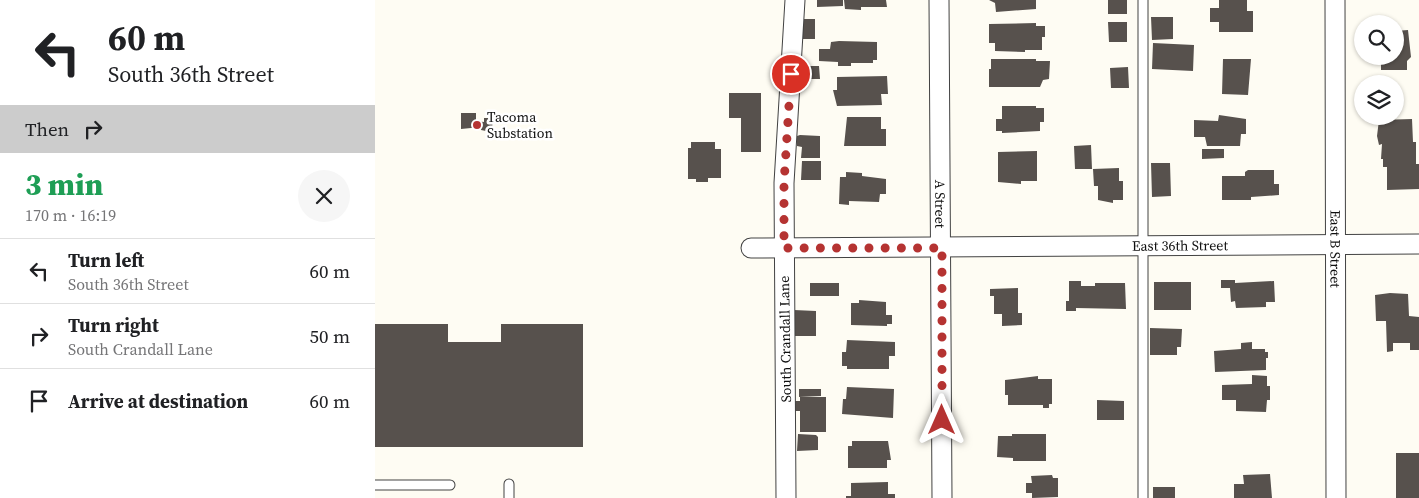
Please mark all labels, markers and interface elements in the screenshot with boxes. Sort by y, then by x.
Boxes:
text: 60 m [108,14,185,62]
map controls [1354,15,1404,125]
button: search [1354,15,1404,65]
icon: left [25,20,90,85]
pin [770,53,812,95]
text: South 36th Street [108,59,274,89]
icon: arrive [777,60,805,88]
button: layers [1354,75,1404,125]
place label: Tacoma Substation [487,107,553,143]
icon: right [79,115,107,143]
text: Then [25,116,69,142]
marker: Tacoma Substation [471,119,483,131]
text: 3 min [25,164,103,205]
button: close [298,170,350,222]
street label: A Street [930,180,950,229]
text: 170 m · 16:19 [25,204,116,226]
street label: East B Street [1325,210,1346,288]
street label: East 36th Street [1132,235,1228,256]
text: Turn left [68,247,144,273]
icon: left [25,257,53,285]
text: 60 m [309,258,350,284]
text: South 36th Street [68,273,189,295]
street label: South Crandall Lane [774,275,796,403]
text: Turn right [68,312,159,338]
icon: right [25,322,53,350]
text: 50 m [309,323,350,349]
text: South Crandall Lane [68,338,213,360]
icon: arrive [25,387,53,415]
text: Arrive at destination [68,388,248,414]
text: 60 m [309,388,350,414]
position arrow [915,393,967,445]

